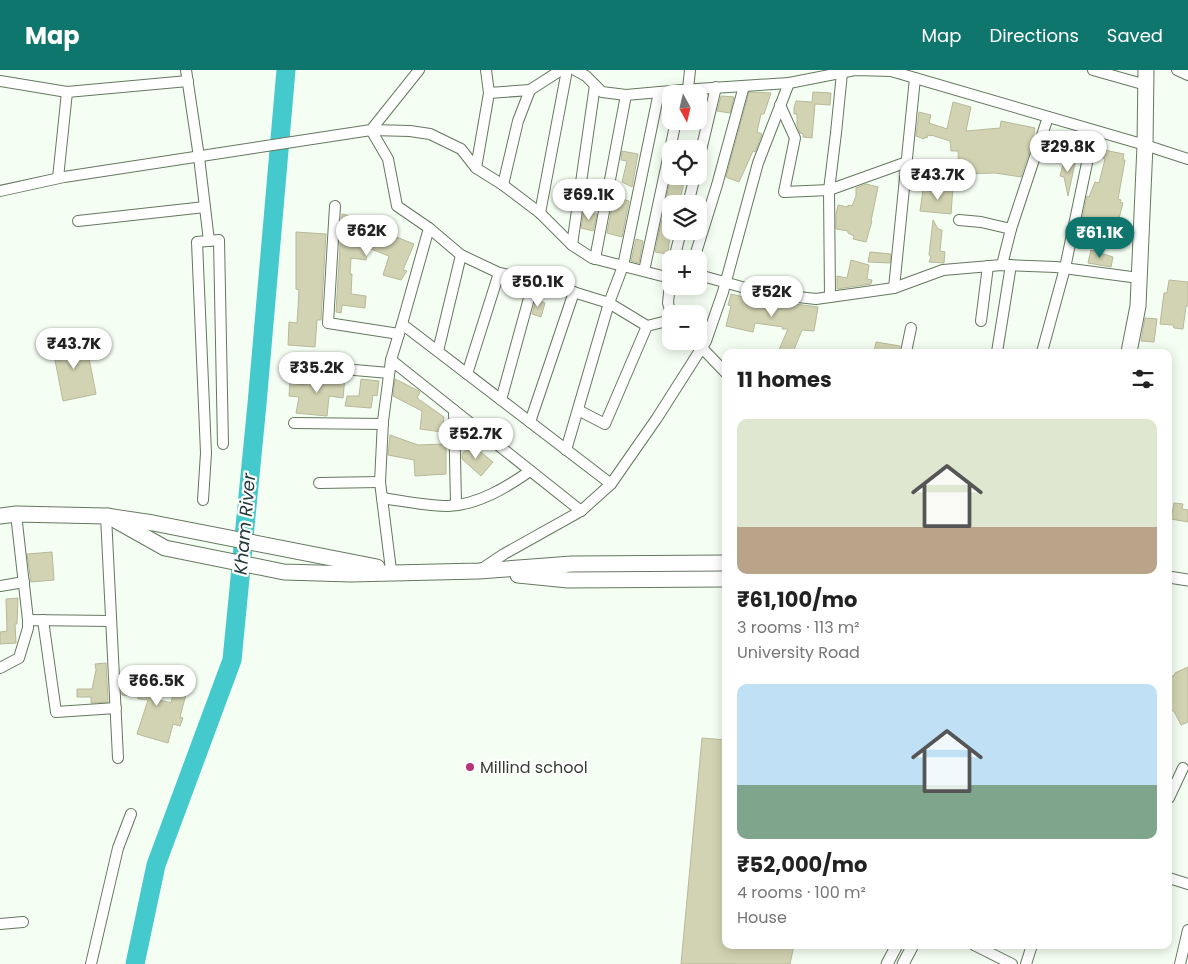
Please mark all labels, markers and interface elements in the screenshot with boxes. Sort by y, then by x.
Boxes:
text: Map [25,19,80,52]
text: Map [922,23,961,48]
text: Directions [989,23,1079,48]
text: Saved [1107,23,1163,48]
north arrow [662,85,708,130]
map controls [662,85,707,350]
pin: ₹29.8K [1027,131,1109,173]
text: ₹29.8K [1041,135,1095,158]
button: locate [662,140,707,185]
pin: ₹43.7K [897,158,979,201]
text: ₹43.7K [911,163,965,186]
pin: ₹69.1K [548,178,630,221]
text: ₹69.1K [563,183,615,206]
button: layers [662,195,707,240]
pin: ₹62K [337,214,397,257]
pin: ₹61.1K [1059,216,1141,259]
text: ₹62K [347,219,387,242]
text: ₹61.1K [1076,221,1124,244]
button: + [662,250,707,295]
pin: ₹50.1K [497,266,579,308]
text: ₹50.1K [512,270,564,293]
pin: ₹52K [742,276,802,318]
text: ₹52K [752,280,792,303]
button: − [662,305,707,350]
pin: ₹43.7K [33,328,115,370]
text: ₹43.7K [47,332,101,355]
pin: ₹35.2K [276,352,358,394]
text: ₹35.2K [290,356,344,379]
text: 11 homes [737,365,832,394]
icon: filters [1129,365,1157,393]
pin: ₹52.7K [435,418,517,460]
text: ₹52.7K [449,422,503,445]
icon: home [902,451,992,541]
water label: Kham River [228,471,261,576]
text: ₹61,100/mo [737,585,857,614]
text: 3 rooms · 113 m² [737,616,860,639]
text: University Road [737,641,860,664]
pin: ₹66.5K [116,664,198,707]
text: ₹66.5K [129,669,185,692]
icon: home [902,716,992,806]
place label: Millind school [480,756,588,779]
marker: Millind school [464,761,476,773]
text: ₹52,000/mo [737,850,867,879]
text: 4 rooms · 100 m² [737,881,866,904]
text: House [737,906,787,929]

